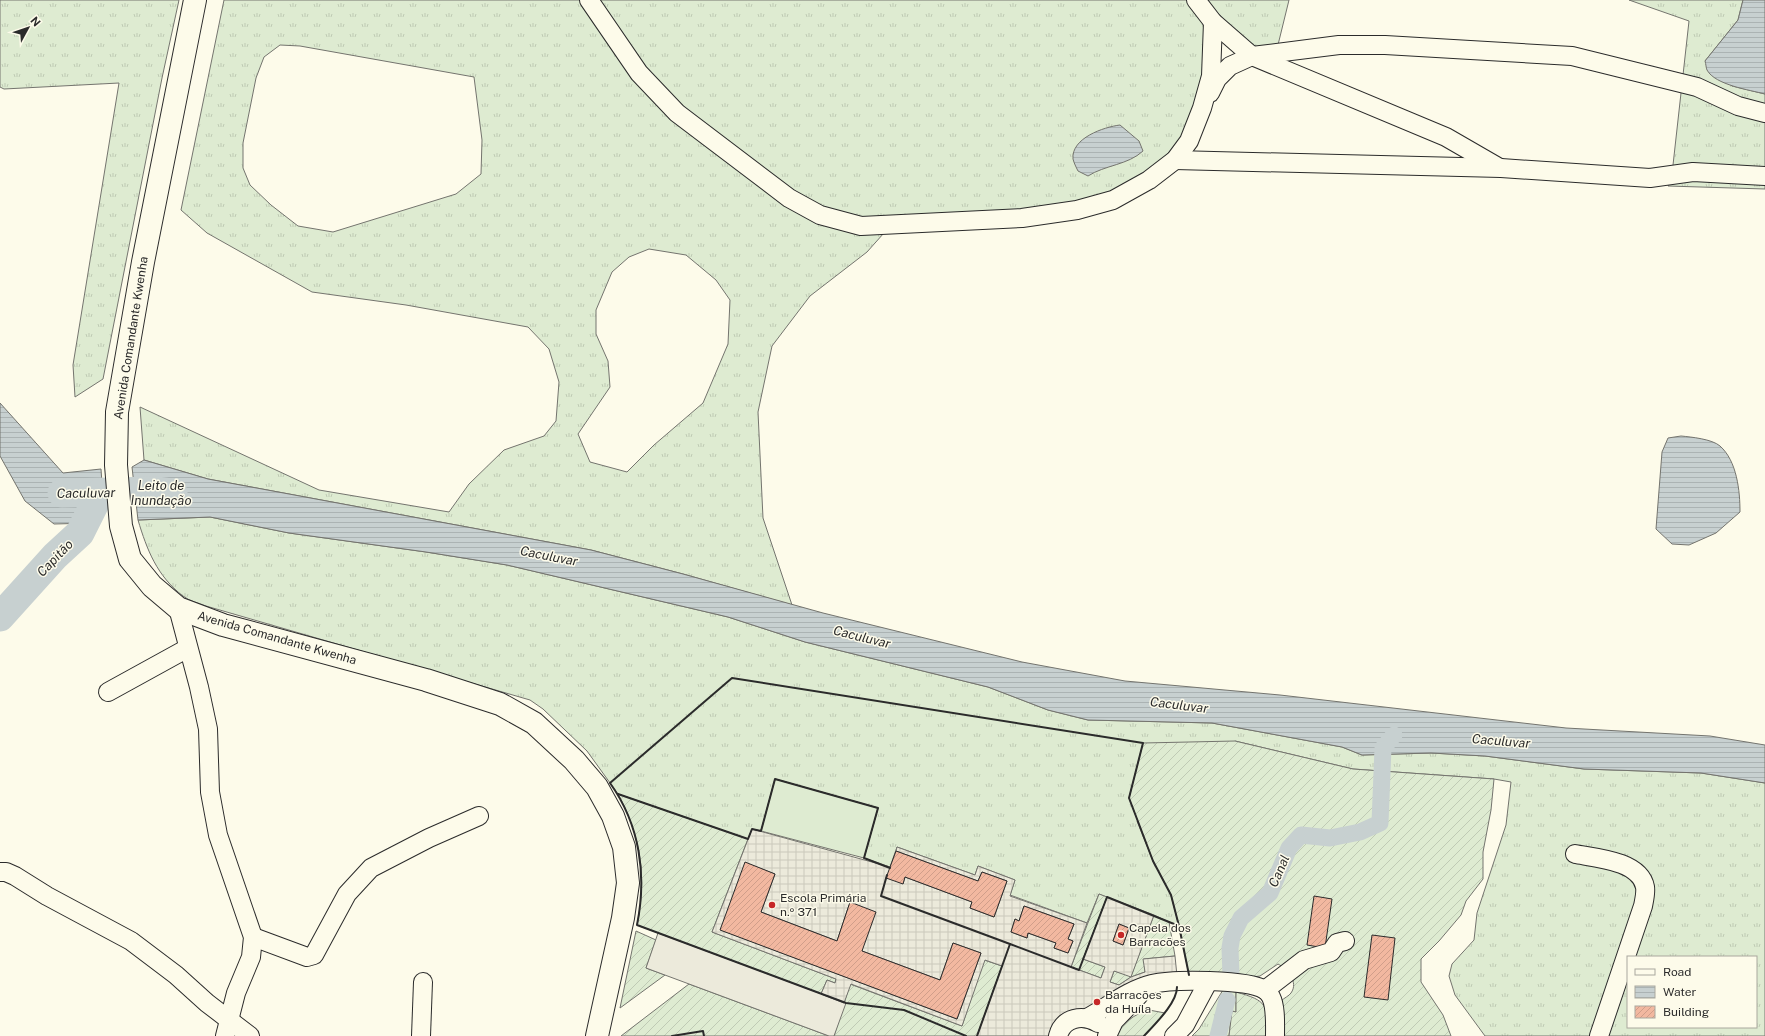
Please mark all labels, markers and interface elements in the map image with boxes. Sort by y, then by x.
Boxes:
north arrow [8,8,48,48]
text: N [28,14,43,29]
street label: Avenida Comandante Kwenha [111,255,151,421]
water label: Leito de Inundação [131,478,191,508]
water label: Caculuvar [57,485,115,501]
water label: Capitão [34,537,76,579]
water label: Caculuvar [519,543,579,569]
street label: Avenida Comandante Kwenha [196,609,358,667]
water label: Caculuvar [832,623,892,651]
water label: Caculuvar [1149,694,1209,716]
water label: Caculuvar [1471,731,1531,751]
water label: Canal [1266,853,1293,889]
place label: Escola Primária n.º 371 [780,891,866,919]
marker: Escola Primária n.º 371 [767,900,777,910]
place label: Capela dos Barracões [1129,921,1191,949]
marker: Capela dos Barracões [1116,930,1126,940]
legend [1627,956,1757,1028]
text: Road [1663,965,1691,979]
text: Water [1663,985,1697,999]
place label: Barracões da Huíla [1105,988,1162,1016]
marker: Barracões da Huíla [1092,997,1102,1007]
text: Building [1663,1005,1709,1019]

